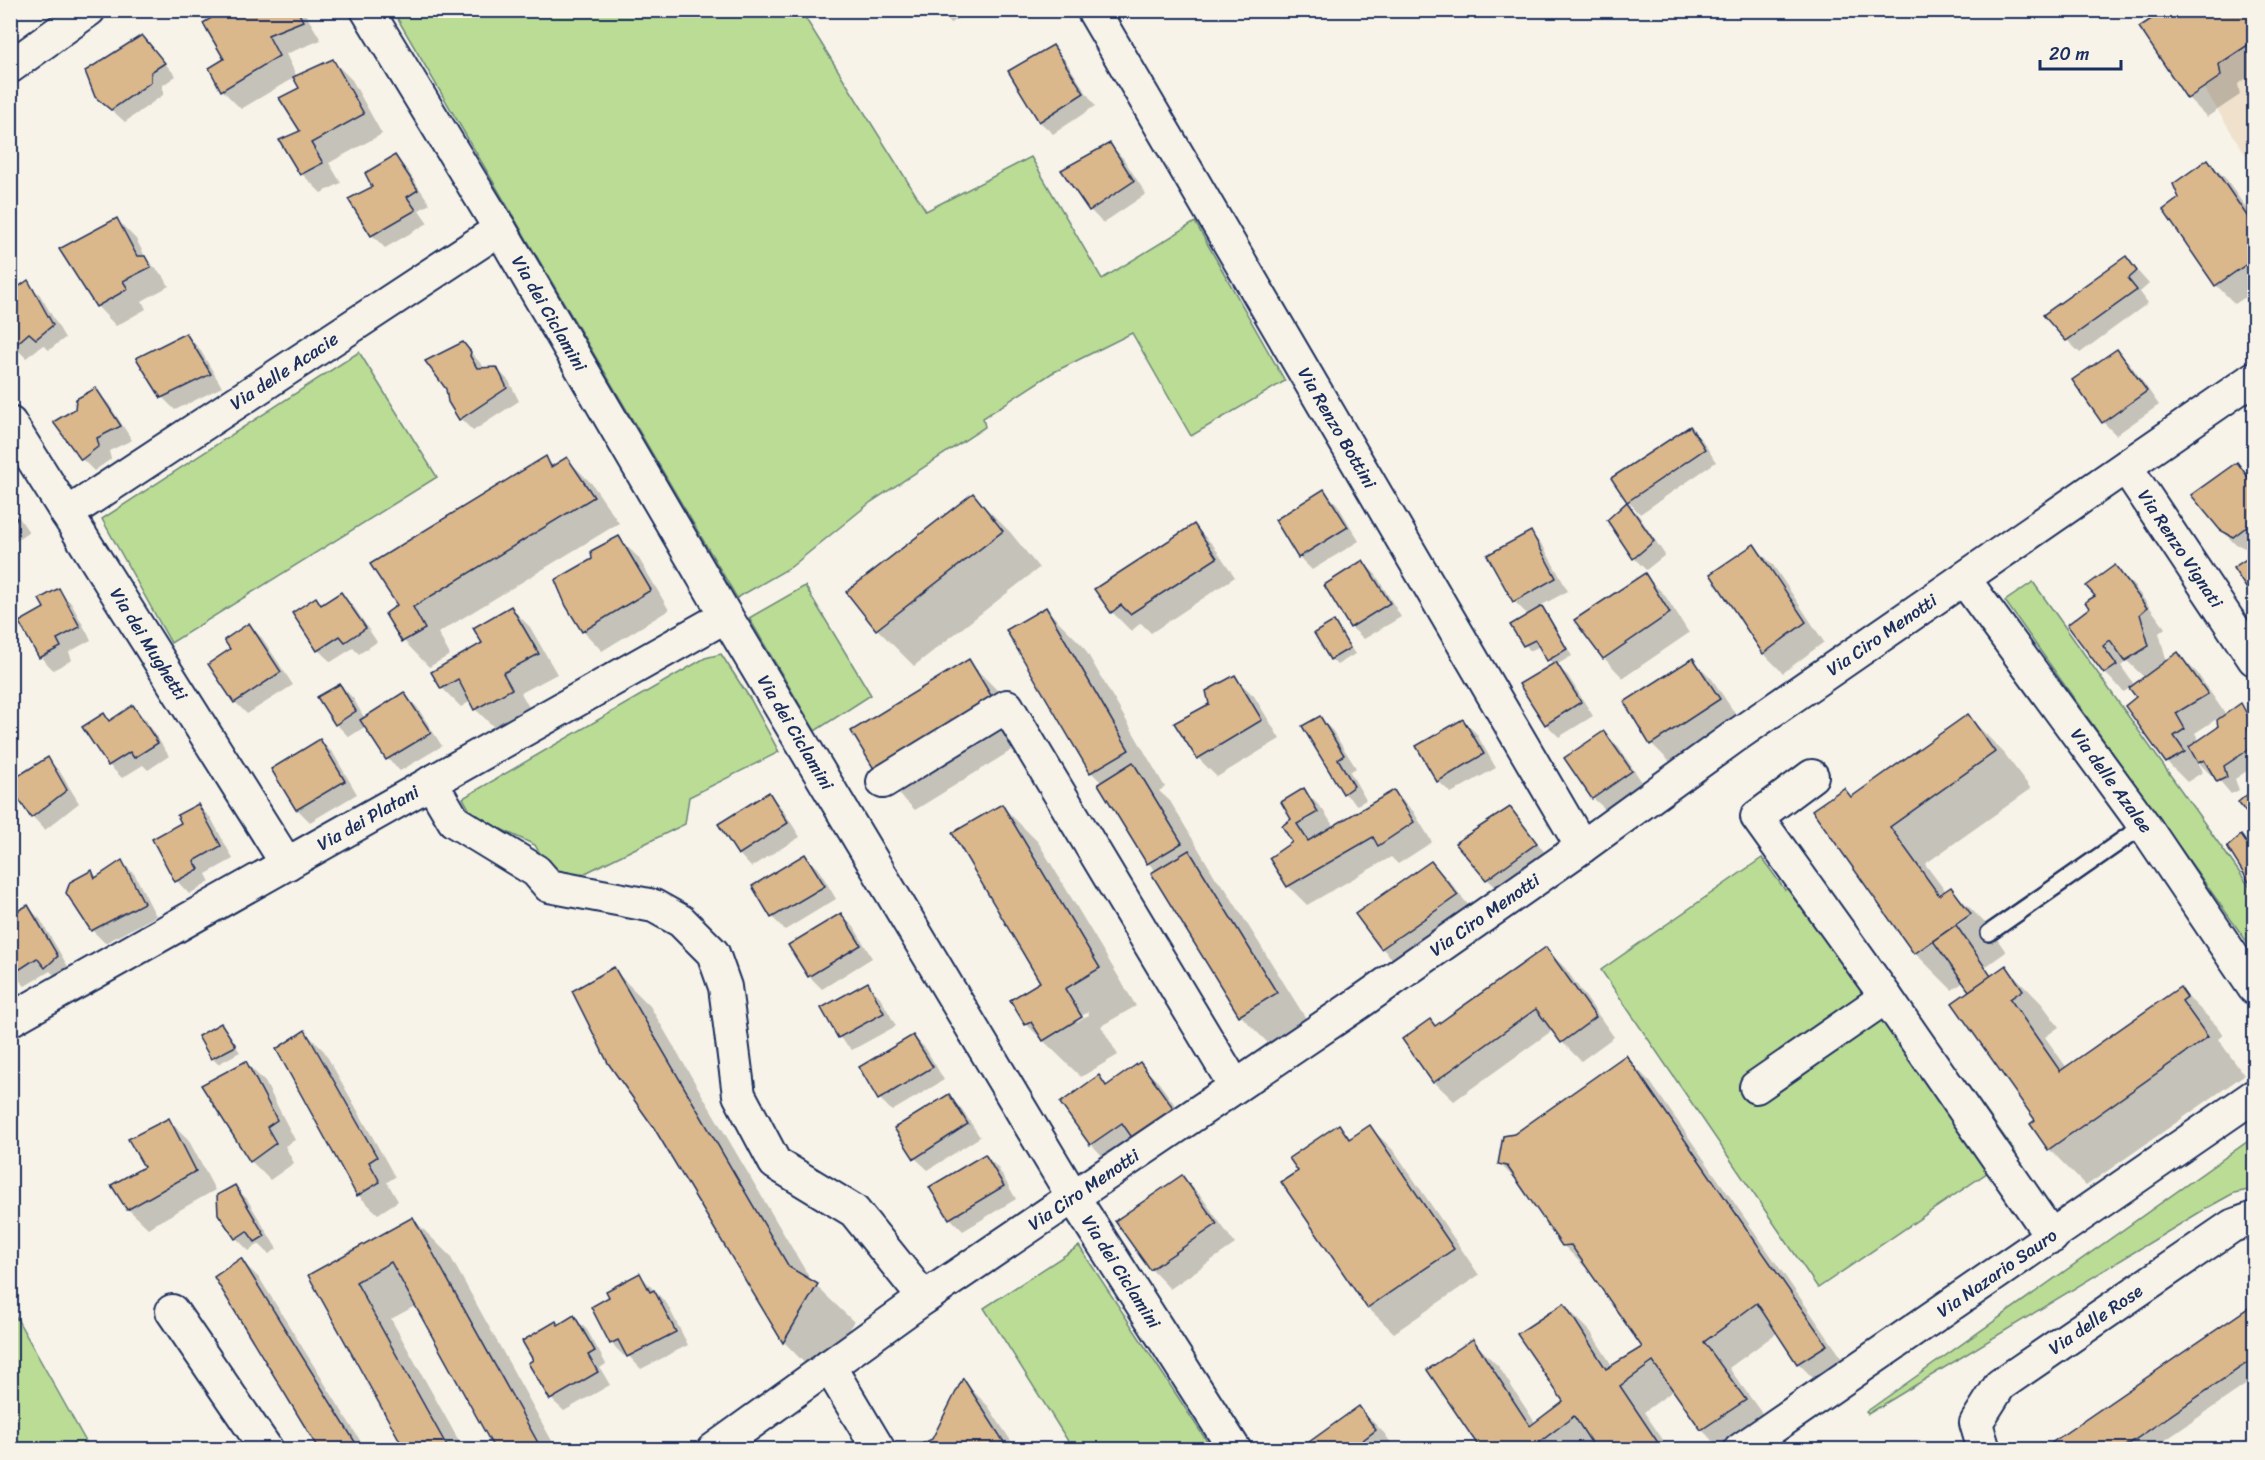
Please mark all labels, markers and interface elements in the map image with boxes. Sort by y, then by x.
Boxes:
scale bar [2040,33,2121,71]
text: 20 m [2049,38,2089,70]
street label: Via dei Ciclamini [503,249,596,379]
street label: Via delle Acacie [223,323,345,419]
street label: Via Renzo Bottini [1289,361,1386,496]
street label: Via Renzo Vignati [2129,482,2232,615]
street label: Via dei Mughetti [101,581,197,708]
street label: Via Ciro Menotti [1820,585,1945,685]
street label: Via dei Ciclamini [748,668,843,797]
street label: Via delle Azalee [2062,721,2161,840]
street label: Via dei Platani [311,776,426,860]
street label: Via Ciro Menotti [1423,864,1548,965]
street label: Via Ciro Menotti [1021,1140,1147,1239]
street label: Via dei Ciclamini [1073,1208,1170,1336]
street label: Via Nazario Sauro [1930,1220,2064,1326]
street label: Via delle Rose [2042,1275,2150,1363]

